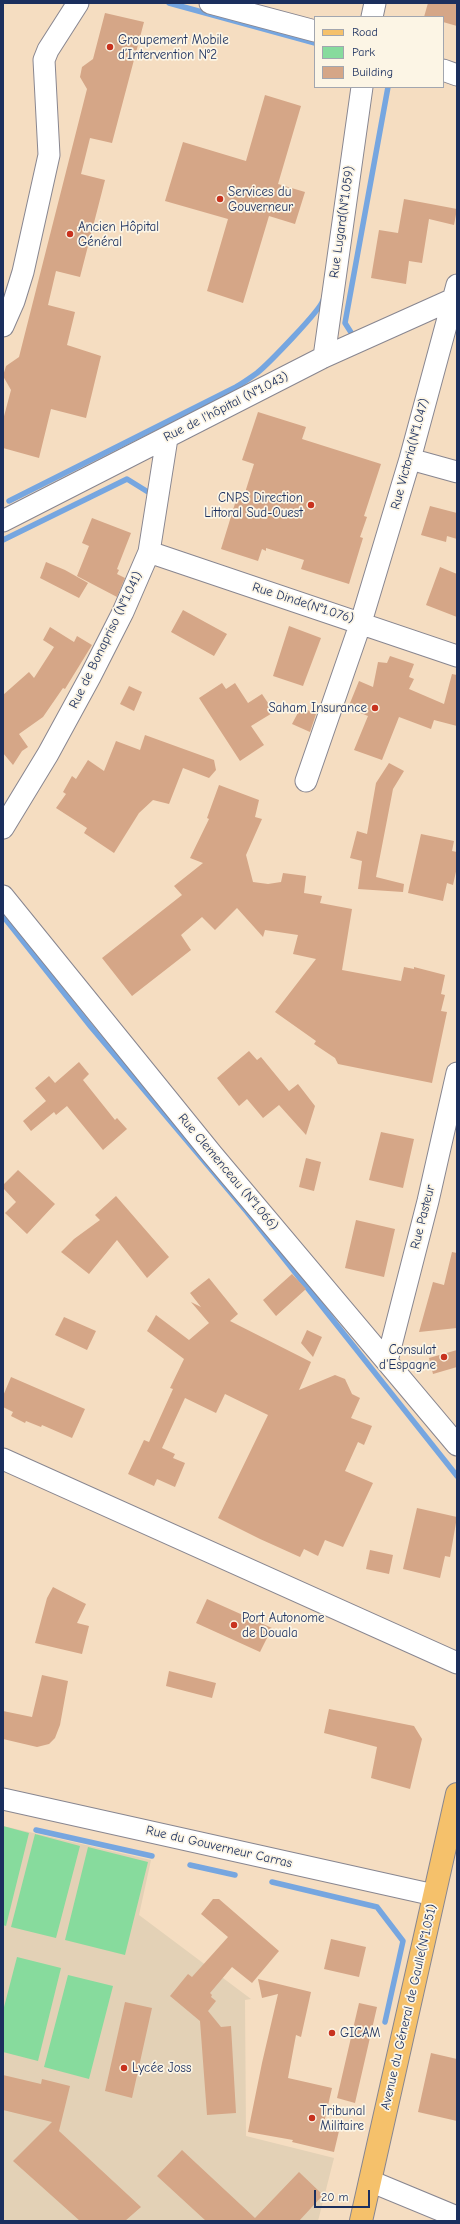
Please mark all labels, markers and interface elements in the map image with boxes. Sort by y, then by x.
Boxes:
legend [314,16,444,88]
text: Road [352,25,378,39]
place label: Groupement Mobile d’Intervention N°2 [118,32,229,63]
marker: Groupement Mobile d’Intervention N°2 [105,42,115,52]
text: Park [352,45,375,59]
text: Building [352,65,393,79]
street label: Rue Lugard(N°1.059) [326,165,358,279]
place label: Services du Gouverneur [228,184,293,215]
marker: Services du Gouverneur [215,194,225,204]
place label: Ancien Hôpital Général [78,219,159,250]
marker: Ancien Hôpital Général [65,229,75,239]
street label: Rue de l'hôpital (N°1.043) [161,369,291,445]
street label: Rue Victoria(N°1.047) [388,397,432,511]
place label: CNPS Direction Littoral Sud-Ouest [204,490,303,521]
marker: CNPS Direction Littoral Sud-Ouest [306,500,316,510]
street label: Rue de Bonapriso (N°1.041) [66,569,146,711]
street label: Rue Dinde(N°1.076) [250,579,356,627]
place label: Saham Insurance [268,700,367,716]
marker: Saham Insurance [370,703,380,713]
street label: Rue Clemenceau (N°1.066) [175,1111,281,1233]
street label: Rue Pasteur [407,1183,439,1251]
place label: Consulat d'Espagne [379,1342,436,1373]
marker: Consulat d'Espagne [439,1352,449,1362]
place label: Port Autonome de Douala [242,1610,325,1641]
marker: Port Autonome de Douala [229,1620,239,1630]
street label: Rue du Gouverneur Carras [144,1823,294,1871]
street label: Avenue du Géneral de Gaulle(N°1.051) [378,1903,440,2111]
place label: GICAM [340,2025,380,2041]
marker: GICAM [327,2028,337,2038]
place label: Lycée Joss [132,2060,191,2076]
marker: Lycée Joss [119,2063,129,2073]
place label: Tribunal Militaire [320,2103,365,2134]
marker: Tribunal Militaire [307,2113,317,2123]
scale bar [316,2182,372,2208]
text: 20 m [321,2190,349,2204]

